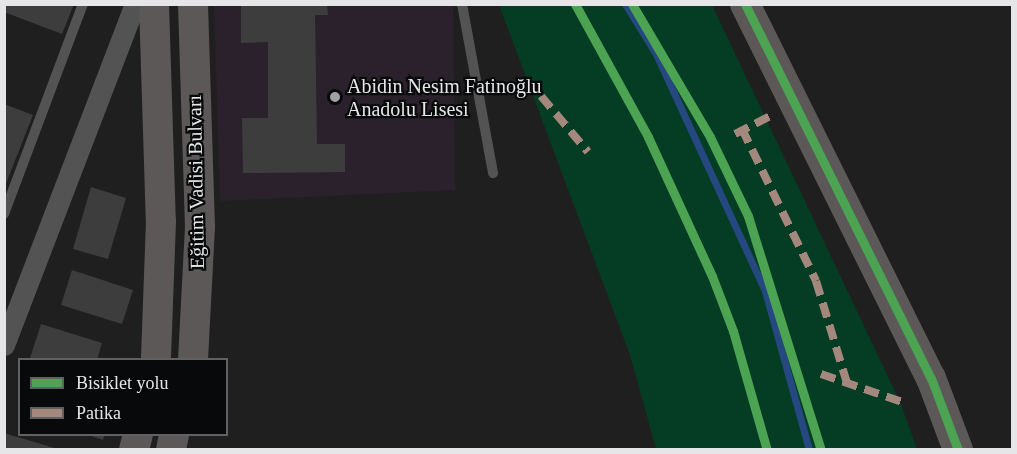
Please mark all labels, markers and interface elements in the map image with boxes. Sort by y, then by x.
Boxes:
place label: Abidin Nesim Fatinoğlu Anadolu Lisesi [347,74,541,121]
marker: Abidin Nesim Fatinoğlu Anadolu Lisesi [328,90,342,104]
street label: Eğitim Vadisi Bulvarı [182,95,210,269]
legend [18,358,228,436]
text: Bisiklet yolu [76,373,169,393]
text: Patika [76,403,121,423]

